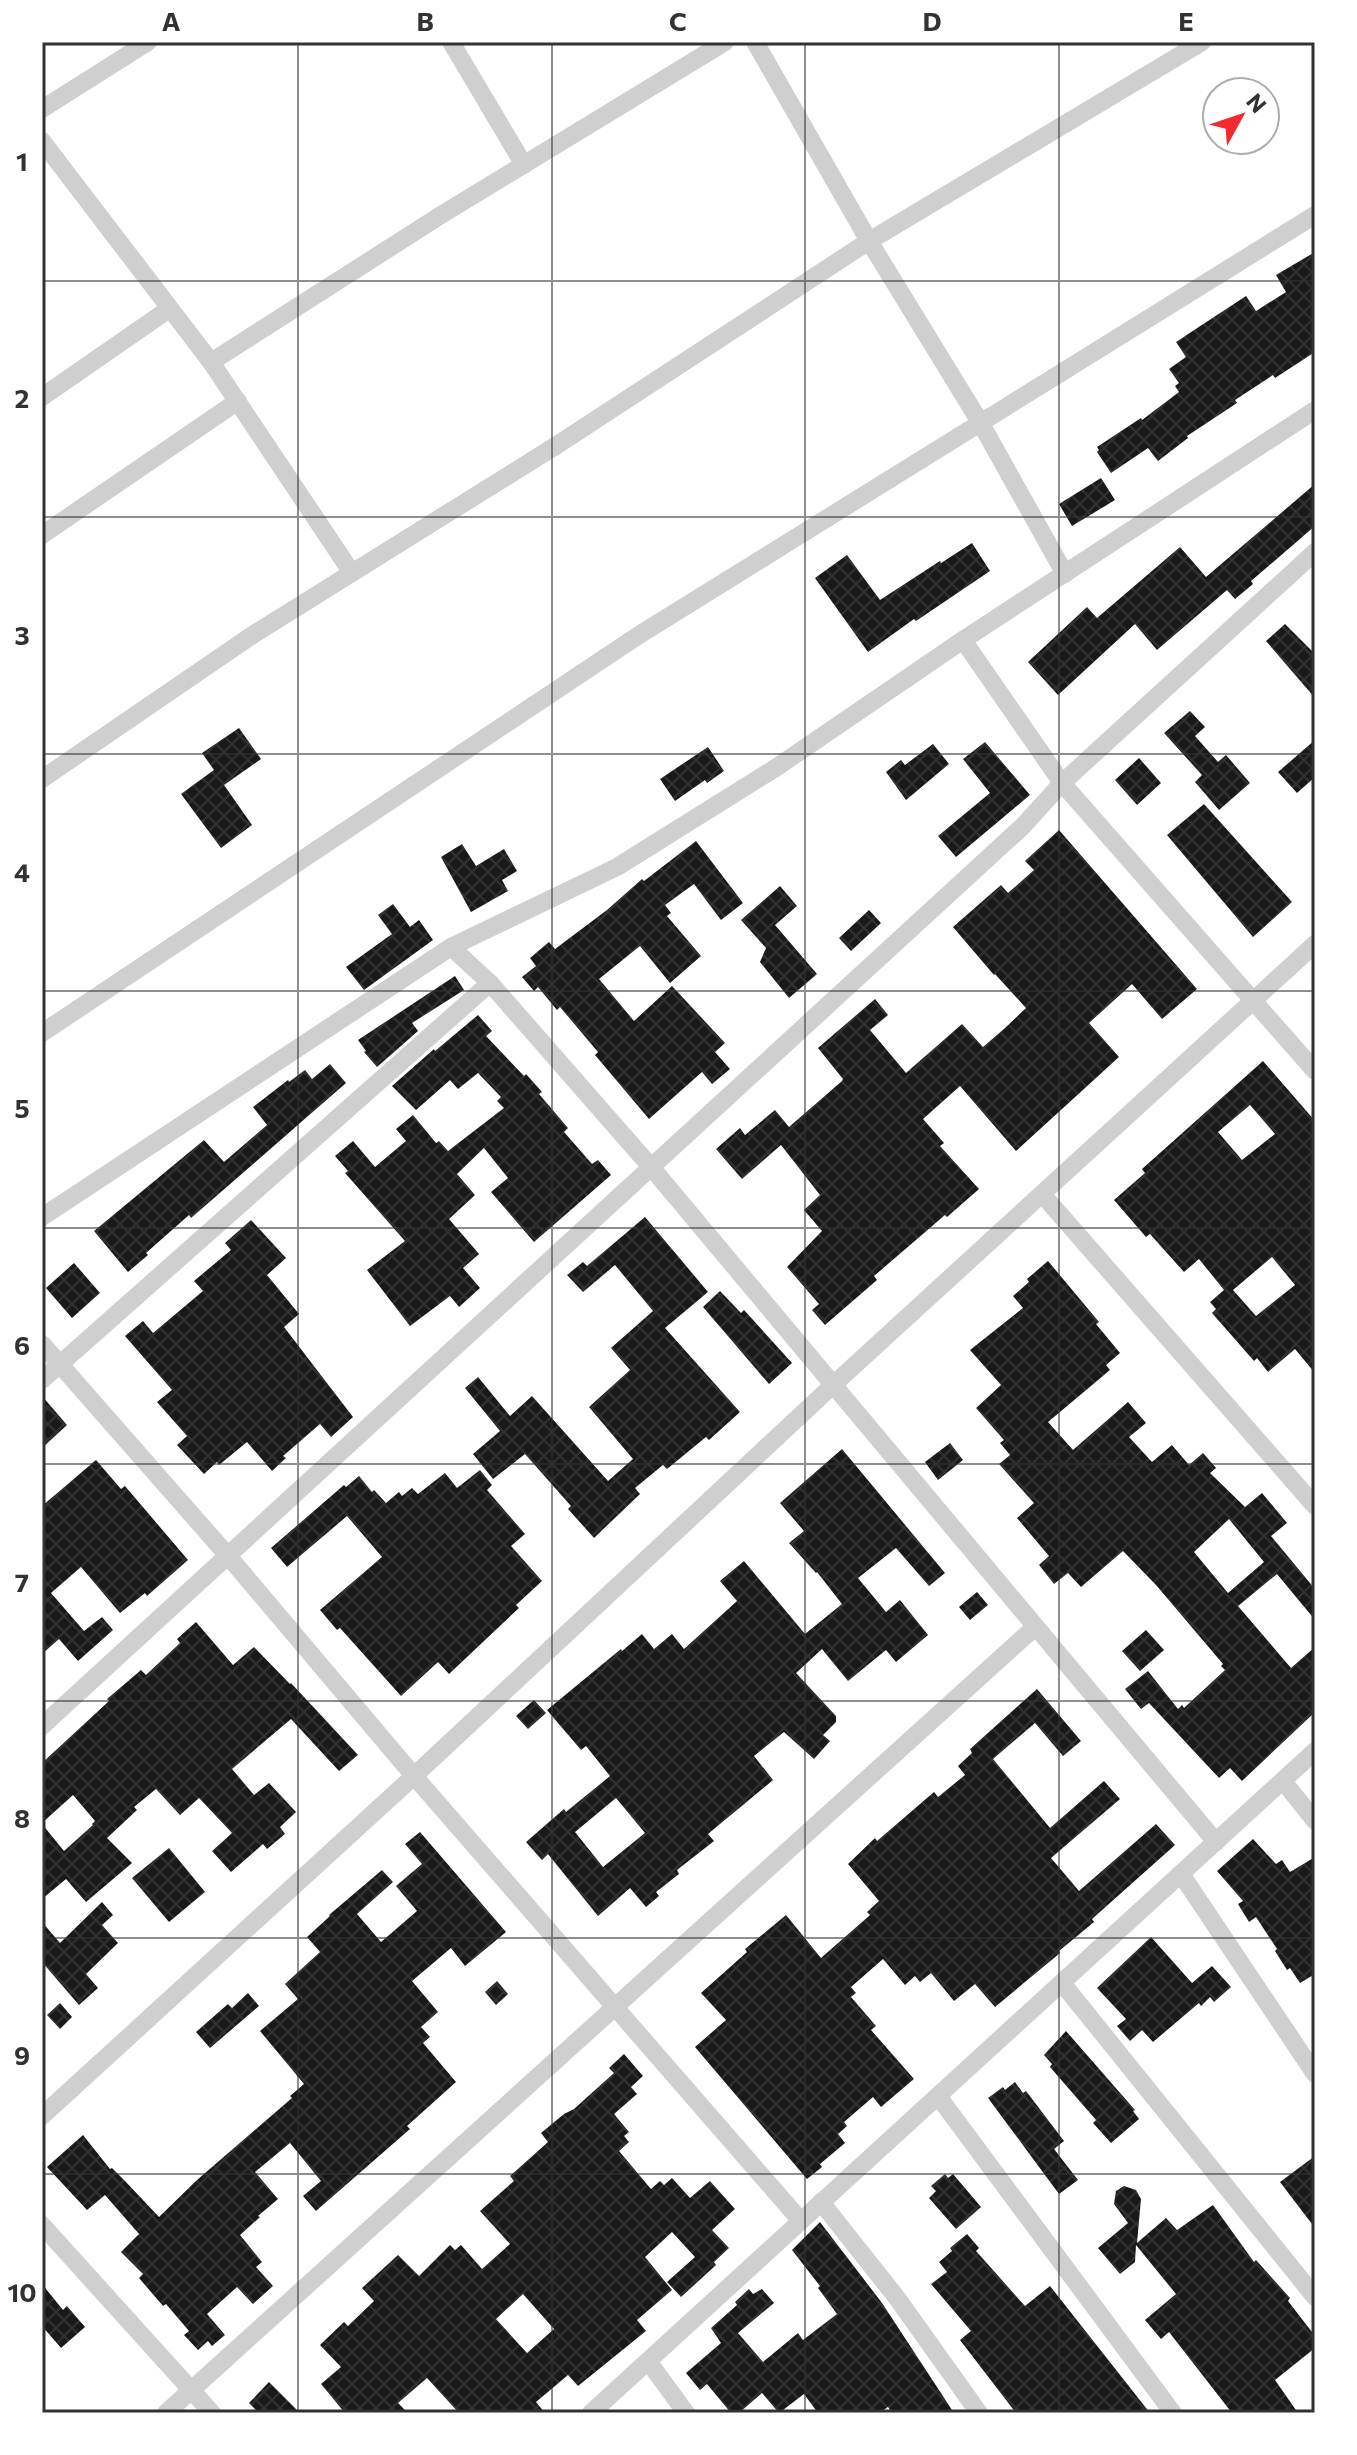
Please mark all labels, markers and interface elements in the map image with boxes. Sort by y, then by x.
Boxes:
text: A [162,5,181,36]
text: B [416,5,434,36]
text: C [669,5,687,36]
text: D [922,5,942,36]
text: E [1178,5,1194,36]
north arrow [1201,76,1281,156]
text: N [1241,88,1272,118]
text: 1 [16,145,28,176]
text: 2 [15,382,29,413]
text: 3 [14,619,30,650]
text: 4 [14,856,30,887]
text: 5 [14,1092,30,1123]
text: 6 [14,1329,30,1360]
text: 7 [15,1566,29,1597]
text: 8 [14,1802,30,1833]
text: 9 [14,2039,30,2070]
text: 10 [7,2276,37,2307]

